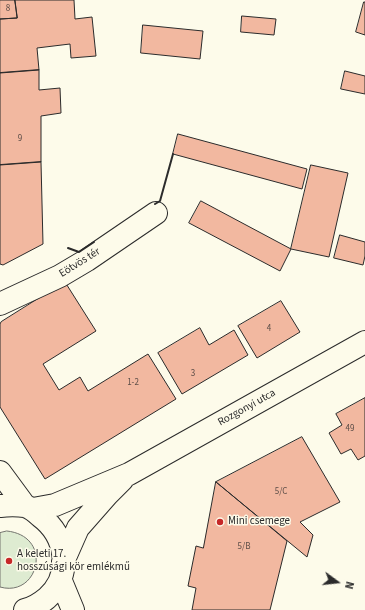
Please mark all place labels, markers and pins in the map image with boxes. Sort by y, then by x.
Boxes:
place label: Mini csemege [228,515,290,529]
marker: Mini csemege [215,517,225,527]
place label: A keleti 17. hosszúsági kör emlékmű [17,548,130,574]
marker: A keleti 17. hosszúsági kör emlékmű [4,556,14,566]

